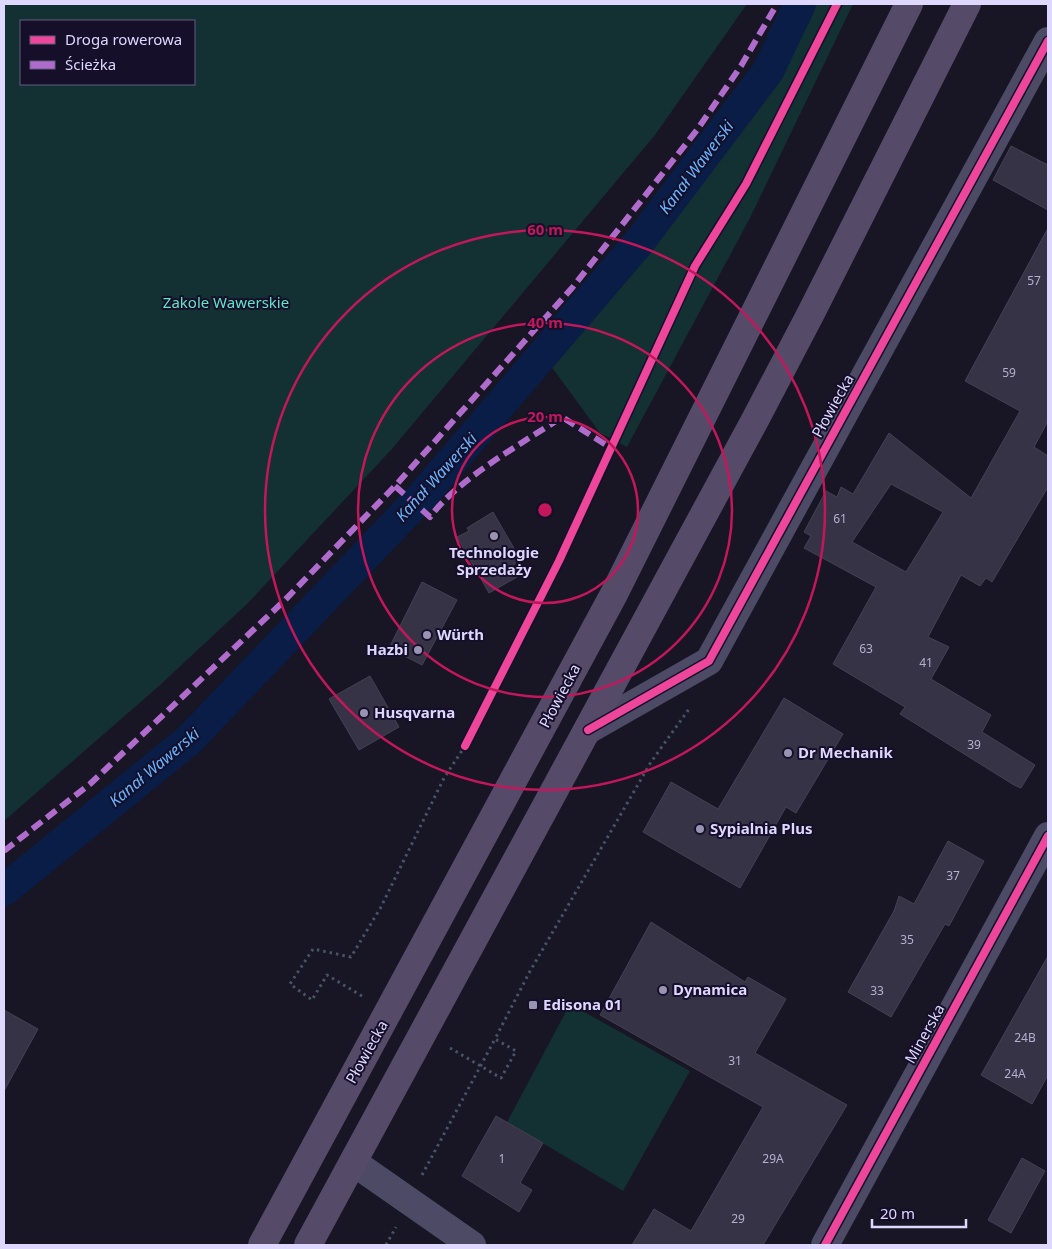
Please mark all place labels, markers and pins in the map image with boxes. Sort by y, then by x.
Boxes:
centre of rings [536,501,554,519]
marker: Technologie Sprzedaży [488,530,500,542]
place label: Technologie Sprzedaży [449,542,539,579]
place label: Würth [437,624,484,644]
marker: Würth [421,629,433,641]
place label: Hazbi [366,639,408,659]
marker: Hazbi [412,644,424,656]
place label: Husqvarna [374,702,455,722]
marker: Husqvarna [358,707,370,719]
place label: Dr Mechanik [798,742,893,762]
marker: Dr Mechanik [782,747,794,759]
place label: Sypialnia Plus [710,818,812,838]
marker: Sypialnia Plus [694,823,706,835]
place label: Dynamica [673,979,747,999]
marker: Dynamica [657,984,669,996]
place label: Edisona 01 [543,994,622,1014]
marker: Edisona 01 [527,999,539,1011]

